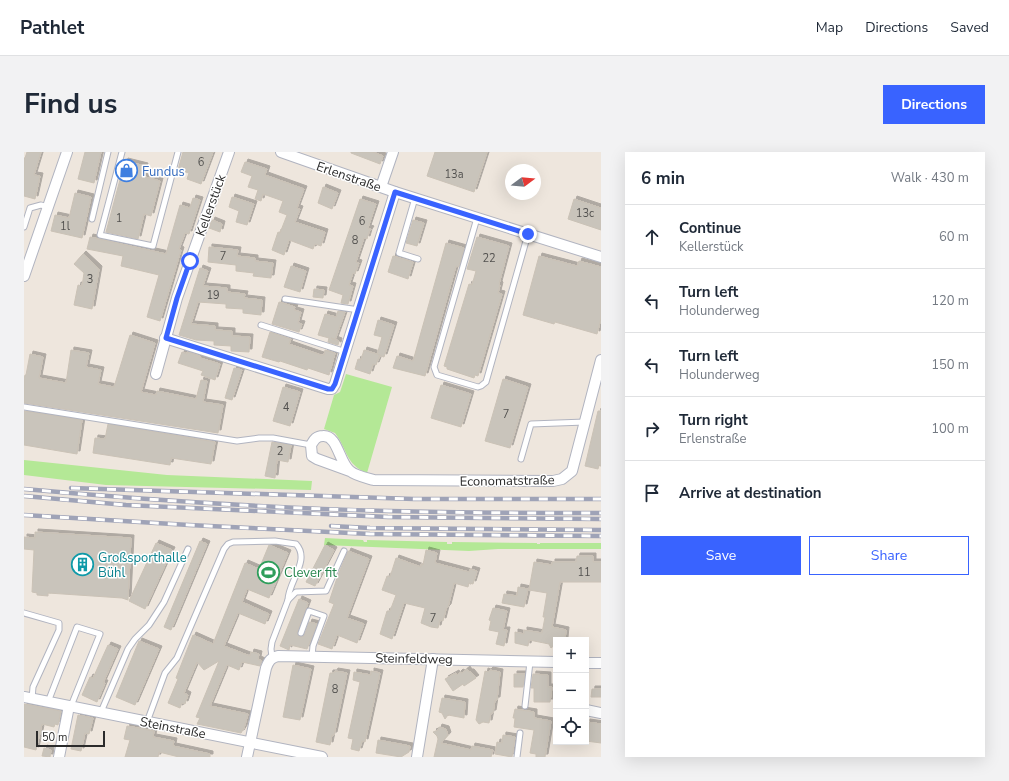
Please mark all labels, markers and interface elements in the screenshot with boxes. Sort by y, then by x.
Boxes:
text: Pathlet [20,15,84,41]
text: Map [816,18,843,37]
text: Directions [865,18,928,37]
text: Saved [950,18,989,37]
text: Find us [24,85,118,123]
button: Directions [883,85,985,124]
house number: 6 [198,155,205,170]
street label: Erlenstraße [314,157,384,196]
shop icon: Fundus [113,158,139,184]
place label: Fundus [142,163,185,181]
north arrow [505,164,541,200]
house number: 13a [444,167,464,182]
text: 6 min [641,167,685,190]
text: Walk · 430 m [891,169,969,187]
street label: Kellerstück [191,171,231,239]
house number: 13c [576,206,594,221]
house number: 1 [116,211,122,226]
house number: 6 [359,214,366,229]
text: Continue [679,218,741,238]
house number: 1l [60,219,71,234]
route end [519,225,537,243]
icon: ahead [641,226,663,248]
text: 60 m [939,228,969,246]
house number: 8 [352,233,359,248]
text: Kellerstück [679,238,744,256]
house number: 7 [220,249,226,264]
house number: 22 [482,251,496,266]
route start [181,252,199,270]
house number: 3 [87,272,93,287]
text: Turn left [679,282,738,302]
house number: 19 [206,288,220,303]
icon: left [641,290,663,312]
text: 120 m [931,292,969,310]
text: Holunderweg [679,302,760,320]
text: Turn left [679,346,738,366]
icon: left [641,354,663,376]
text: 150 m [931,356,969,374]
text: Holunderweg [679,366,760,384]
house number: 4 [283,400,290,415]
house number: 7 [503,407,509,422]
text: Turn right [679,410,748,430]
icon: right [641,418,663,440]
text: 100 m [931,420,969,438]
text: Erlenstraße [679,430,746,448]
house number: 2 [277,444,283,459]
street label: Economatstraße [459,471,555,491]
icon: arrive [641,482,663,504]
text: Arrive at destination [679,483,822,503]
button: Save [641,536,801,575]
button: Share [809,536,969,575]
place label: Großsporthalle Bühl [98,549,187,582]
building icon: Großsporthalle Bühl [69,551,95,577]
sports icon: Clever fit [256,559,282,585]
place label: Clever fit [284,564,337,582]
house number: 11 [577,565,591,580]
house number: 7 [430,611,436,626]
map controls [553,637,589,745]
button: + [553,637,589,673]
street label: Steinfeldweg [375,649,453,669]
button: − [553,673,589,709]
house number: 8 [332,682,339,697]
button: locate [553,709,589,745]
street label: Steinstraße [138,713,207,743]
scale bar [36,729,105,748]
text: 50 m [42,730,67,745]

